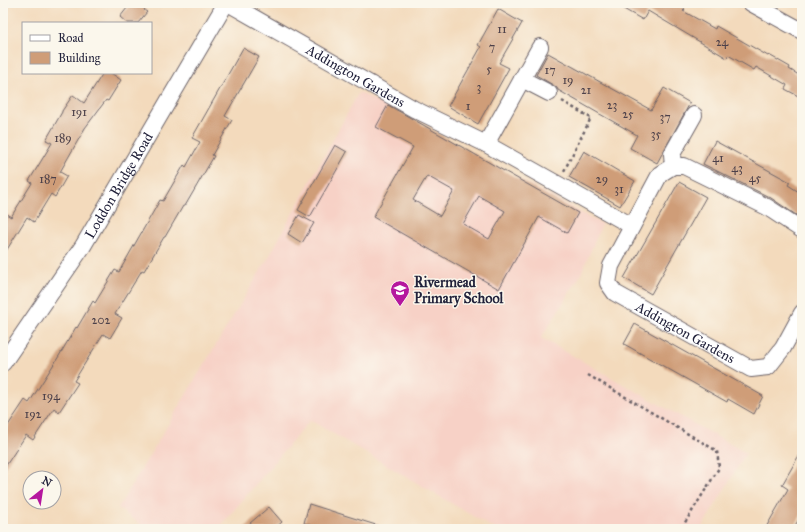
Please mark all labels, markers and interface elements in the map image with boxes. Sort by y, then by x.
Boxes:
legend [22,22,152,74]
house number: 11 [497,22,507,36]
text: Road [58,31,84,45]
house number: 24 [716,35,729,49]
street label: Addington Gardens [302,40,408,111]
house number: 7 [489,40,495,54]
text: Building [58,51,101,66]
house number: 5 [486,62,492,76]
house number: 17 [544,63,556,77]
house number: 19 [562,73,574,87]
house number: 3 [477,80,482,94]
house number: 21 [581,83,592,97]
house number: 23 [607,98,618,112]
house number: 1 [466,99,471,113]
house number: 191 [71,105,87,119]
house number: 25 [622,107,634,121]
house number: 37 [659,110,671,124]
house number: 35 [651,127,662,141]
street label: Loddon Bridge Road [81,129,156,241]
house number: 189 [54,131,72,145]
house number: 41 [712,151,724,165]
house number: 43 [731,161,743,175]
house number: 45 [749,171,762,185]
house number: 187 [39,172,57,186]
house number: 29 [596,172,608,186]
house number: 31 [614,182,624,196]
place label: Rivermead Primary School [414,274,504,308]
school or university icon: Rivermead Primary School [389,279,411,307]
street label: Addington Gardens [632,297,738,367]
house number: 202 [92,313,110,327]
house number: 194 [42,389,60,403]
house number: 192 [24,407,42,421]
north arrow [22,470,62,510]
text: N [39,474,55,490]

